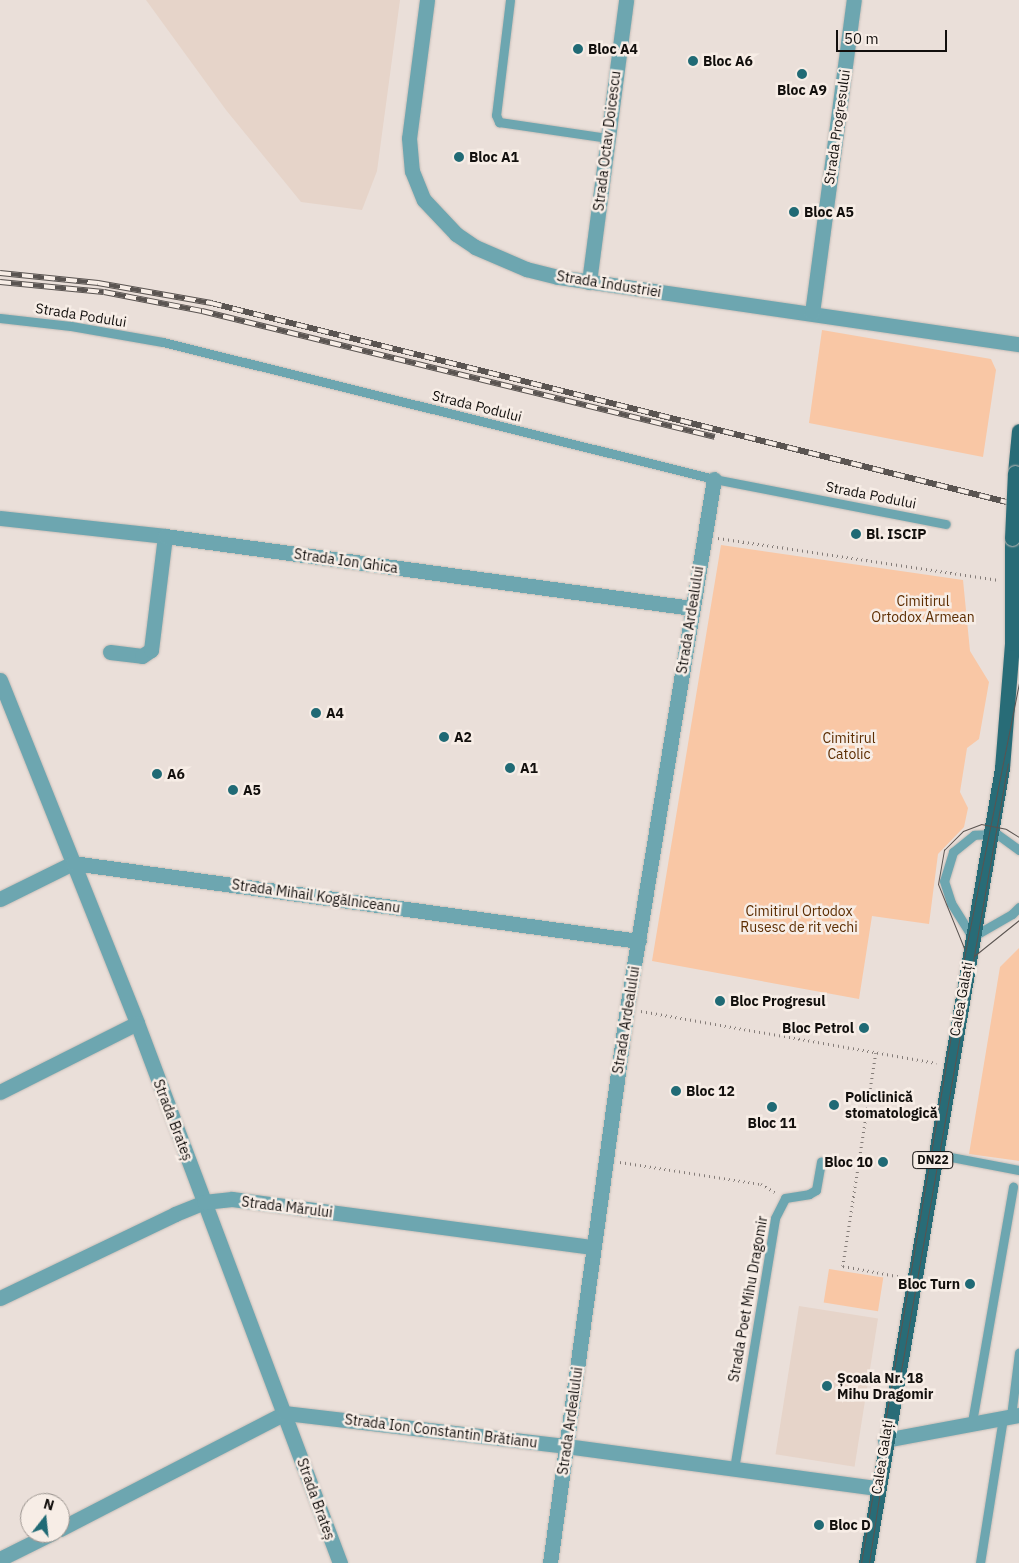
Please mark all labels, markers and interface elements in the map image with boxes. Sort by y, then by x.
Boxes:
scale bar [839,20,950,52]
text: 50 m [844,29,879,48]
place label: Bloc A4 [588,41,638,57]
marker: Bloc A4 [572,43,584,55]
place label: Bloc A6 [703,53,753,69]
marker: Bloc A6 [687,55,699,67]
marker: Bloc A9 [796,68,808,80]
street label: Strada Progresului [821,68,853,186]
street label: Strada Octav Doicescu [590,70,624,212]
place label: Bloc A9 [777,82,827,98]
place label: Bloc A1 [469,149,519,165]
marker: Bloc A1 [453,151,465,163]
place label: Bloc A5 [804,204,854,220]
marker: Bloc A5 [788,206,800,218]
street label: Strada Industriei [556,267,662,301]
street label: Strada Podului [34,300,128,330]
street label: Strada Podului [430,387,524,425]
street label: Strada Podului [824,478,918,512]
place label: Bl. ISCIP [866,526,926,542]
marker: Bl. ISCIP [850,528,862,540]
street label: Strada Ion Ghica [293,545,399,577]
street label: Strada Ardealului [673,565,707,675]
park label: Cimitirul Ortodox Armean [871,593,975,626]
place label: A4 [326,705,344,721]
marker: A4 [310,707,322,719]
place label: A2 [454,729,472,745]
park label: Cimitirul Catolic [822,730,876,762]
marker: A2 [438,731,450,743]
place label: A1 [520,760,538,776]
marker: A1 [504,762,516,774]
place label: A6 [167,766,185,782]
marker: A6 [151,768,163,780]
place label: A5 [243,782,261,798]
marker: A5 [227,784,239,796]
street label: Strada Mihail Kogălniceanu [231,876,401,916]
park label: Cimitirul Ortodox Rusesc de rit vechi [740,903,858,936]
street label: Calea Galați [946,960,976,1038]
street label: Strada Ardealului [609,965,643,1075]
place label: Bloc Progresul [730,993,825,1009]
marker: Bloc Progresul [714,995,726,1007]
place label: Bloc Petrol [782,1020,854,1036]
marker: Bloc Petrol [858,1022,870,1034]
street label: Strada Brateș [150,1077,196,1163]
place label: Bloc 12 [686,1083,735,1099]
marker: Bloc 12 [670,1085,682,1097]
place label: Policlinică stomatologică [845,1089,938,1122]
marker: Policlinică stomatologică [827,1098,841,1112]
marker: Bloc 11 [766,1101,778,1113]
place label: Bloc 11 [748,1115,796,1131]
road number: DN22 [912,1150,954,1170]
place label: Bloc 10 [824,1154,873,1170]
marker: Bloc 10 [877,1156,889,1168]
street label: Strada Mărului [240,1193,334,1221]
street label: Strada Poet Mihu Dragomir [725,1215,771,1383]
place label: Bloc Turn [898,1276,960,1292]
marker: Bloc Turn [964,1278,976,1290]
street label: Strada Ardealului [554,1366,586,1476]
place label: Școala Nr. 18 Mihu Dragomir [837,1370,933,1402]
marker: Școala Nr. 18 Mihu Dragomir [821,1380,833,1392]
street label: Strada Ion Constantin Brătianu [344,1411,538,1451]
street label: Calea Galați [868,1418,896,1496]
street label: Strada Brateș [293,1456,339,1542]
north arrow [20,1493,70,1543]
text: N [41,1494,56,1515]
place label: Bloc D [829,1517,871,1533]
marker: Bloc D [813,1519,825,1531]

